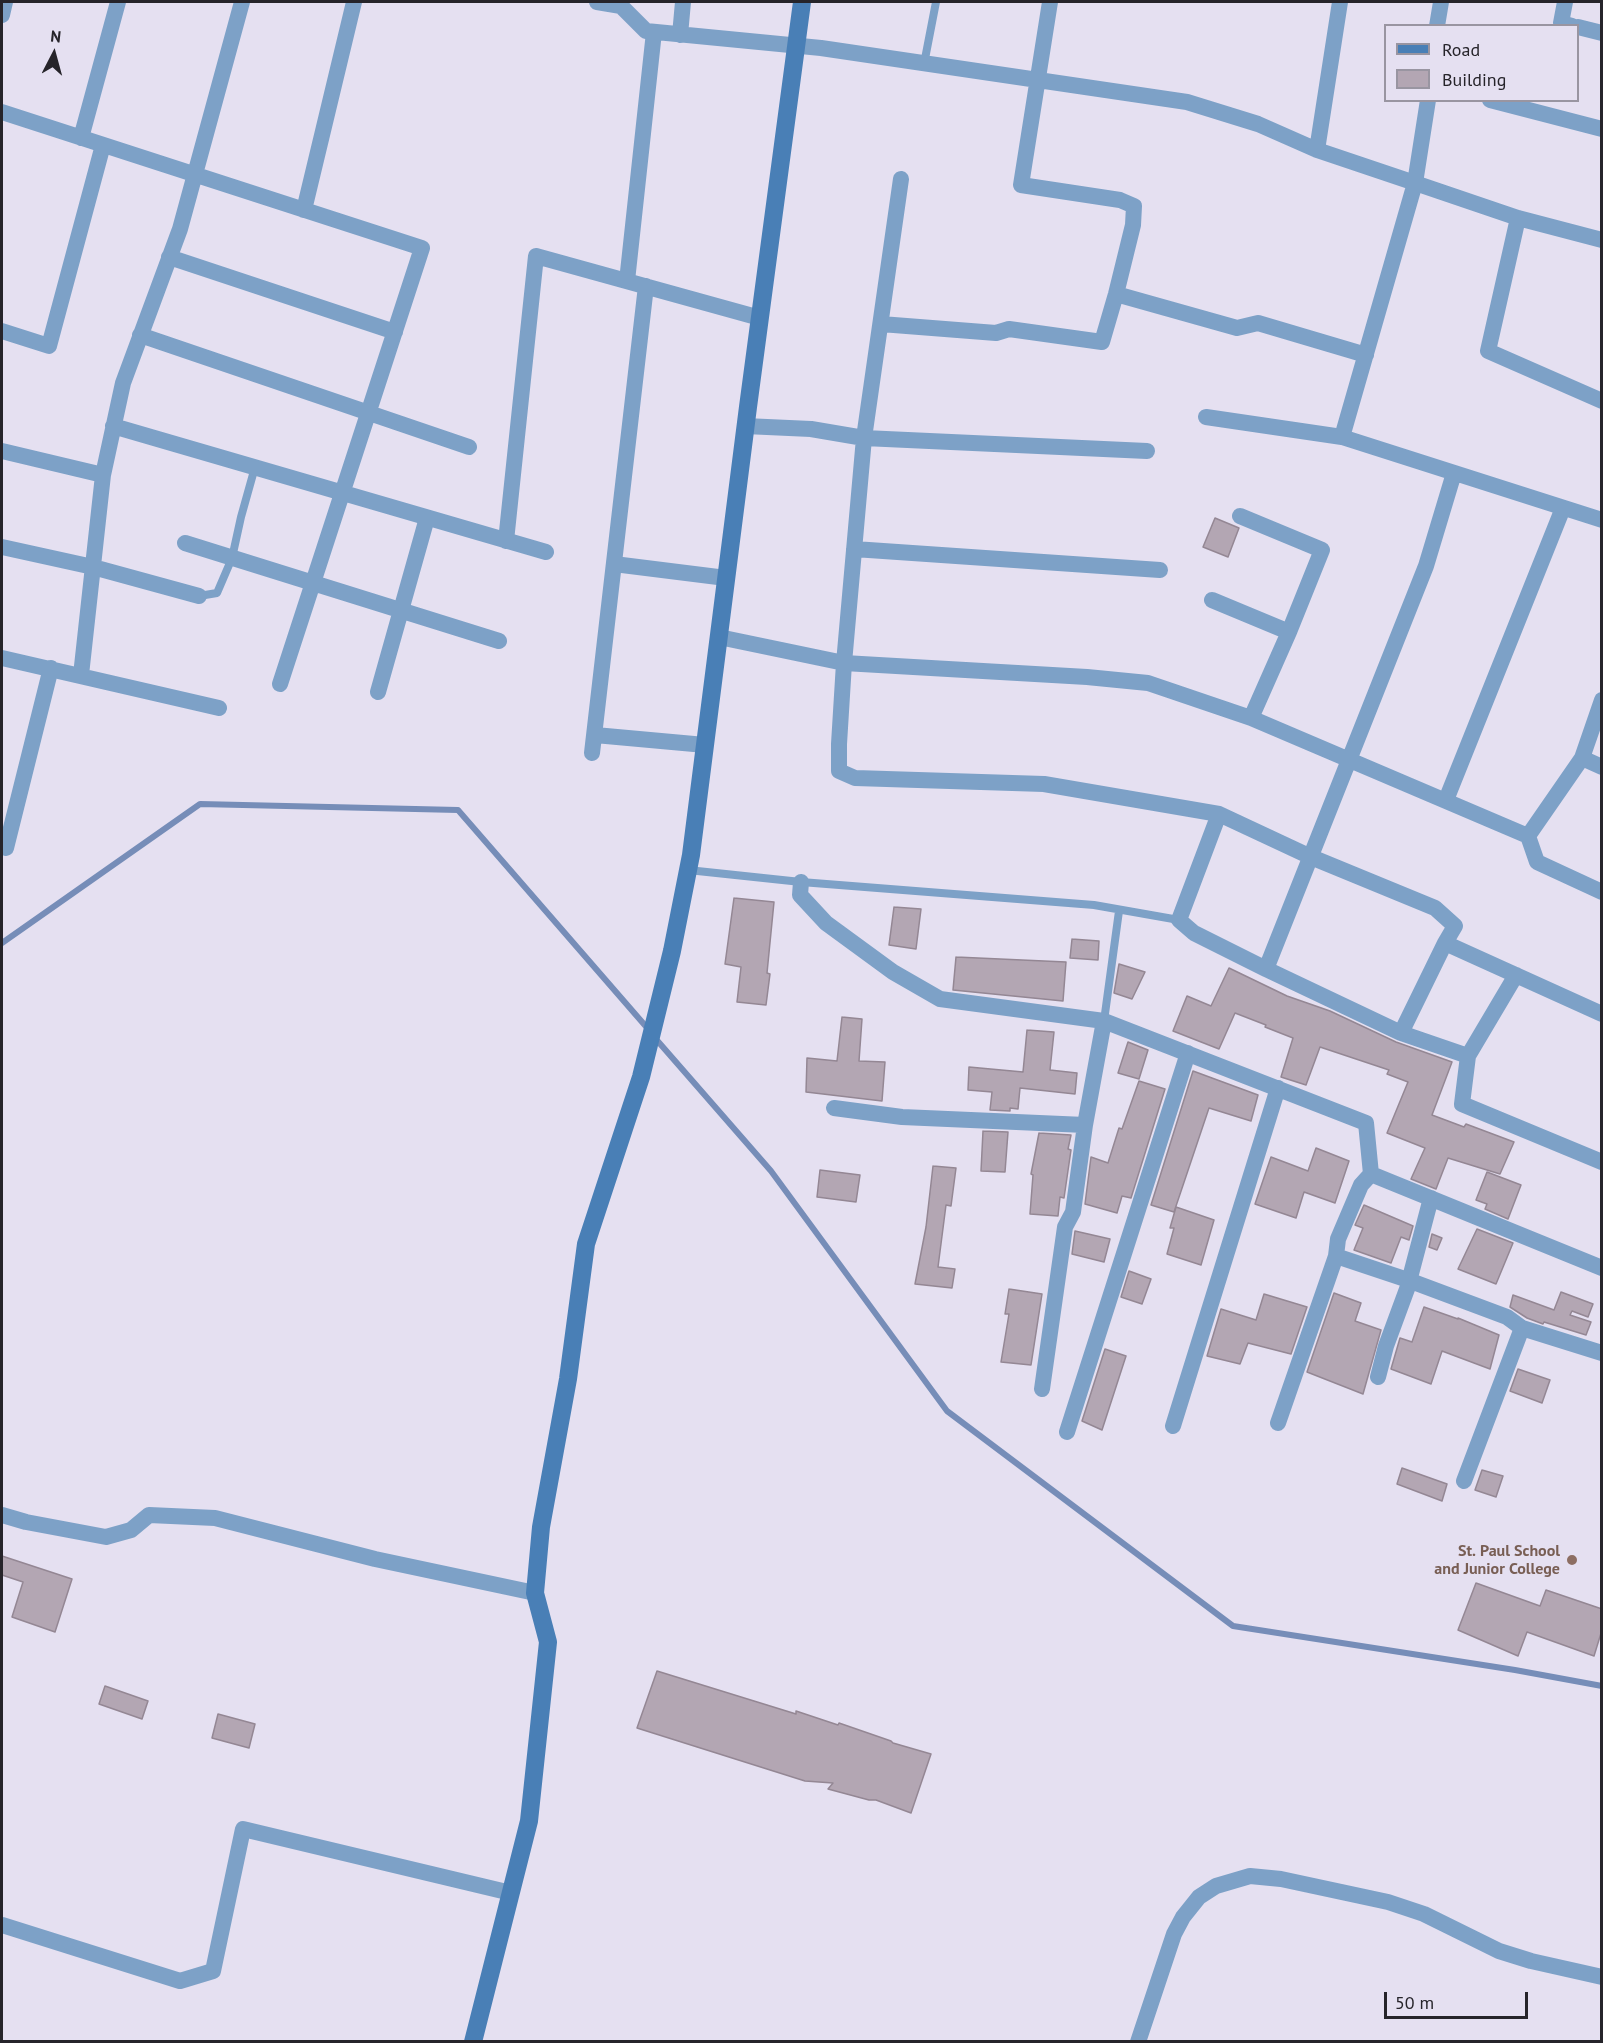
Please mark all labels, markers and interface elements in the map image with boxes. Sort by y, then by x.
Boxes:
north arrow [24,24,84,84]
legend [1384,24,1579,102]
text: N [50,26,62,47]
text: Road [1442,38,1480,61]
text: Building [1442,68,1506,91]
place label: St. Paul School and Junior College [1434,1541,1560,1579]
marker: St. Paul School and Junior College [1565,1553,1579,1567]
scale bar [1387,1980,1531,2018]
text: 50 m [1395,1991,1434,2014]

